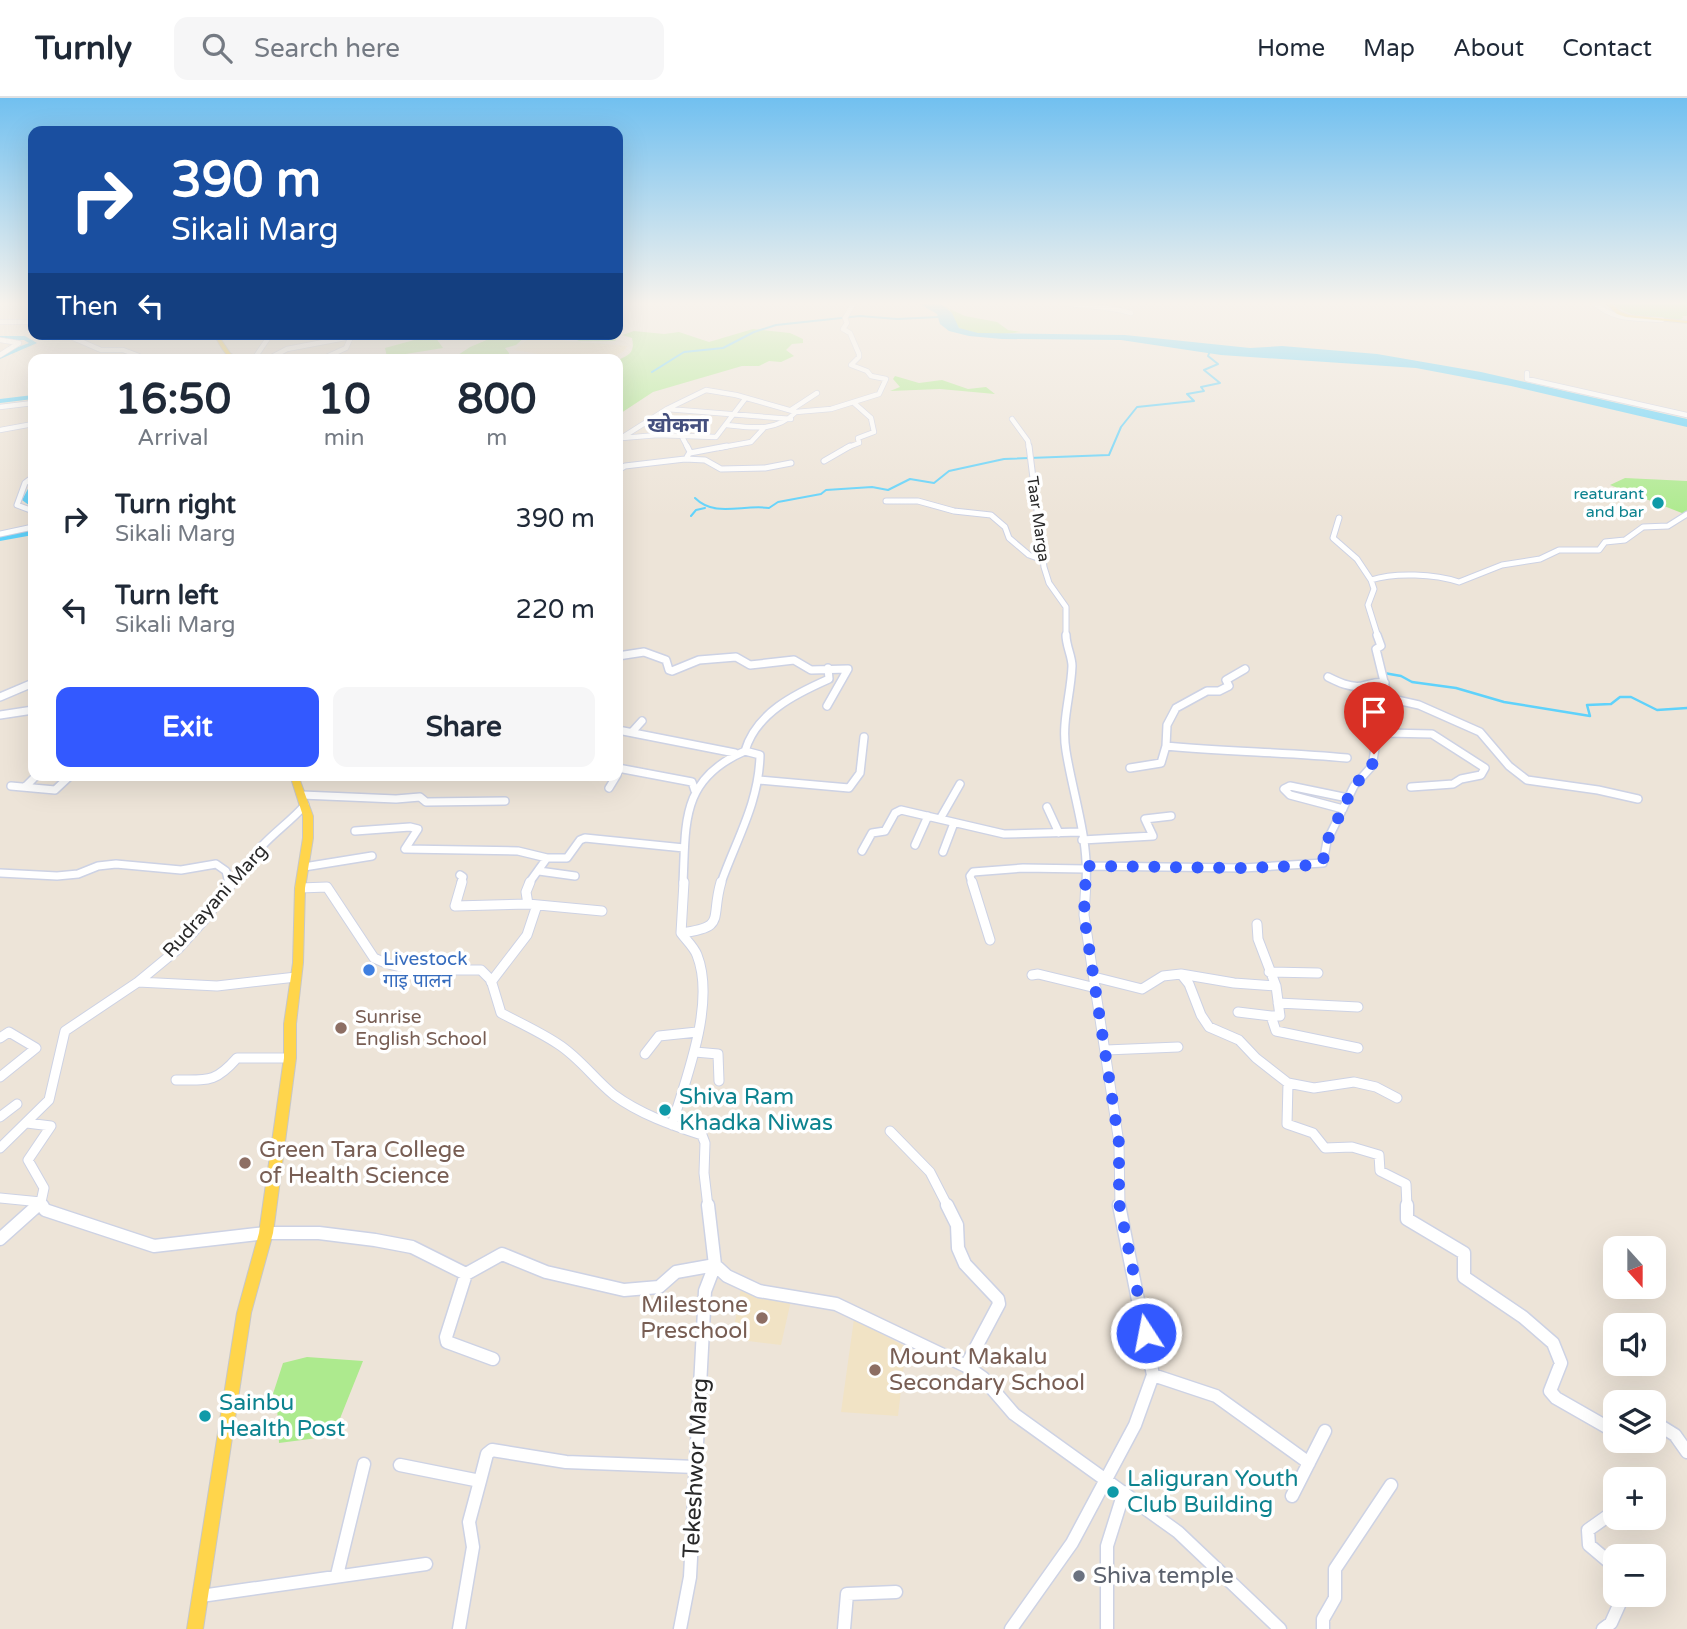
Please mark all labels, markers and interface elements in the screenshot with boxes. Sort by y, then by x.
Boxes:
search box [174,17,664,80]
text: Turnly [35,29,132,68]
icon: search [198,29,236,67]
text: Search here [254,33,400,64]
text: Home [1257,34,1325,63]
text: Map [1363,34,1415,63]
text: About [1453,34,1524,63]
text: Contact [1562,34,1652,63]
text: 390 m [171,151,321,210]
icon: right [56,154,147,245]
text: Sikali Marg [171,211,339,249]
icon: left [132,287,170,325]
text: Then [56,291,118,322]
text: 16:50 [115,374,231,425]
text: 10 [318,374,371,425]
text: 800 [457,374,536,425]
district label: खोकना [647,413,709,438]
text: Arrival [137,424,208,452]
text: min [324,424,365,452]
text: m [486,424,507,452]
street label: Taar Marga [1022,475,1054,563]
place label: reaturant and bar [1574,484,1645,522]
text: Turn right [115,489,236,520]
marker: reaturant and bar [1650,495,1666,511]
icon: right [56,500,94,538]
text: 390 m [515,503,595,534]
text: Sikali Marg [115,520,235,548]
text: Turn left [115,580,218,611]
icon: left [56,591,94,629]
text: 220 m [515,594,595,625]
text: Sikali Marg [115,611,235,639]
pin [1344,682,1404,754]
button: Exit [56,687,319,767]
button: Share [333,687,595,767]
icon: arrive [1355,693,1393,731]
street label: Rudrayani Marg [158,840,272,962]
place label: Livestock गाइ पालन [383,948,468,992]
marker: Livestock गाइ पालन [361,962,377,978]
place label: Sunrise English School [355,1006,487,1050]
marker: Sunrise English School [333,1020,349,1036]
place label: Shiva Ram Khadka Niwas [679,1083,833,1137]
marker: Shiva Ram Khadka Niwas [657,1102,673,1118]
place label: Green Tara College of Health Science [259,1136,465,1190]
marker: Green Tara College of Health Science [237,1155,253,1171]
north arrow [1603,1236,1666,1298]
map controls [1603,1236,1666,1607]
place label: Milestone Preschool [640,1291,748,1345]
position arrow [1109,1296,1183,1370]
marker: Milestone Preschool [754,1310,770,1326]
button: sound [1603,1313,1666,1376]
place label: Mount Makalu Secondary School [889,1343,1085,1397]
marker: Mount Makalu Secondary School [867,1362,883,1378]
street label: Tekeshwor Marg [677,1377,715,1559]
place label: Sainbu Health Post [219,1389,346,1443]
button: layers [1603,1390,1666,1453]
marker: Sainbu Health Post [197,1408,213,1424]
place label: Laliguran Youth Club Building [1127,1465,1299,1519]
button: + [1603,1467,1666,1530]
marker: Laliguran Youth Club Building [1105,1484,1121,1500]
button: − [1603,1544,1666,1607]
place label: Shiva temple [1093,1562,1234,1590]
marker: Shiva temple [1071,1568,1087,1584]

